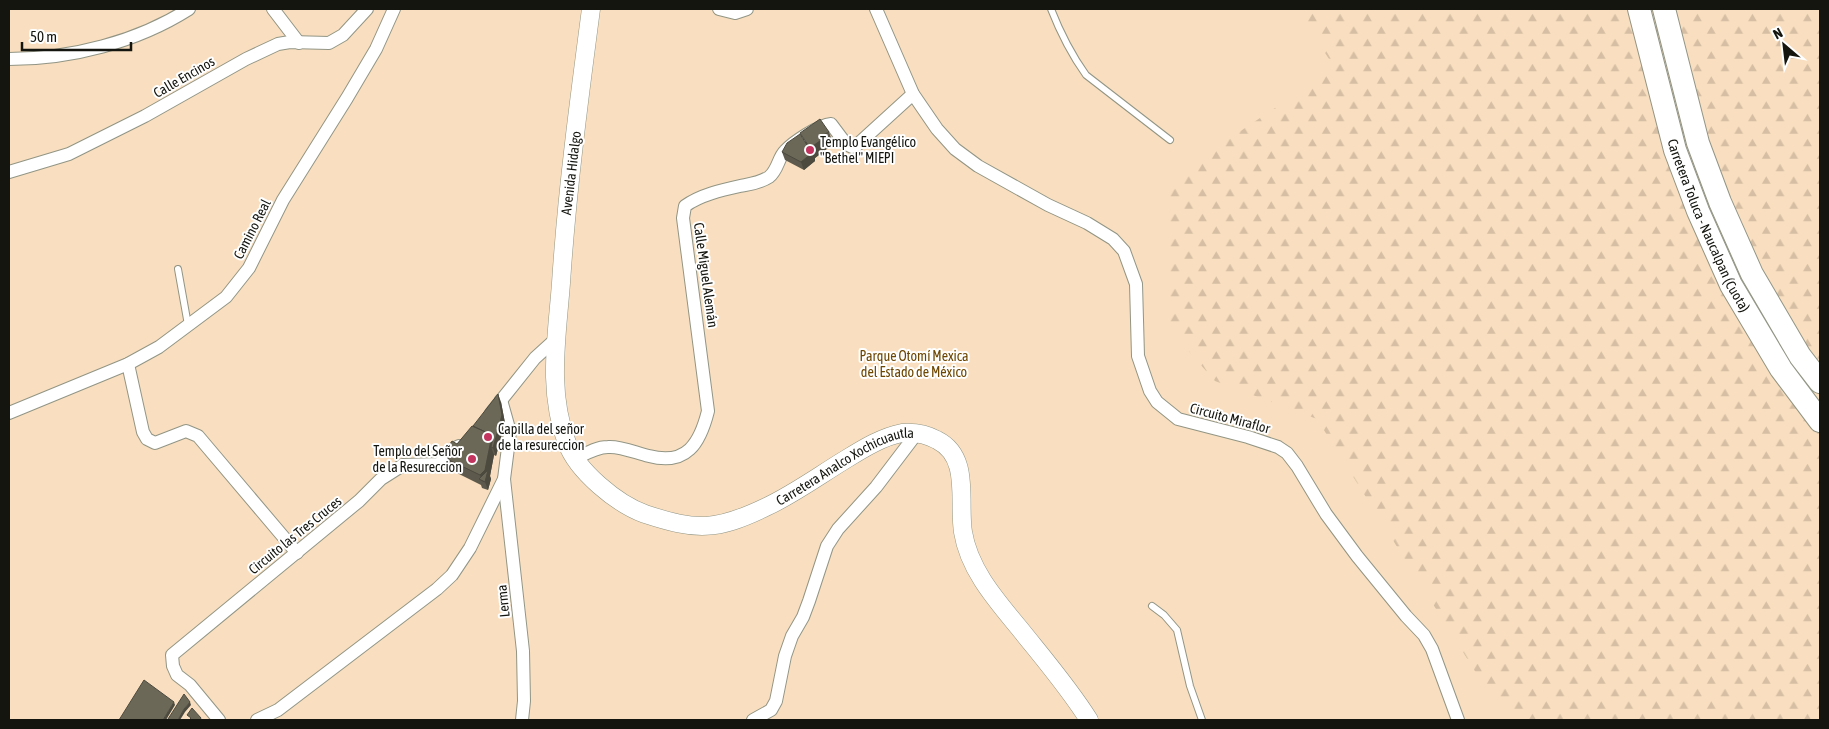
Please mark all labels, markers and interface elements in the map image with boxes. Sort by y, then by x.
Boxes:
scale bar [22,20,131,52]
north arrow [1759,20,1809,70]
text: N [1770,25,1785,43]
text: 50 m [30,28,57,45]
street label: Calle Encinos [151,53,217,101]
street label: Avenida Hidalgo [558,130,584,216]
place label: Templo Evangélico "Bethel" MIEPI [820,134,916,166]
street label: Carretera Toluca - Naucalpan (Cuota) [1664,137,1753,315]
marker: Templo Evangélico "Bethel" MIEPI [804,144,816,156]
street label: Camino Real [230,196,274,262]
street label: Calle Miguel Alemán [691,221,721,329]
park label: Parque Otomí Mexica del Estado de México [860,348,968,380]
street label: Circuito Miraflor [1188,400,1273,437]
place label: Capilla del señor de la resureccion [498,421,585,453]
street label: Carretera Analco Xochicuautla [773,425,914,509]
marker: Capilla del señor de la resureccion [482,431,494,443]
place label: Templo del Señor de la Resureccion [373,443,463,475]
marker: Templo del Señor de la Resureccion [466,453,478,465]
street label: Circuito las Tres Cruces [245,493,345,577]
street label: Lerma [493,584,513,618]

